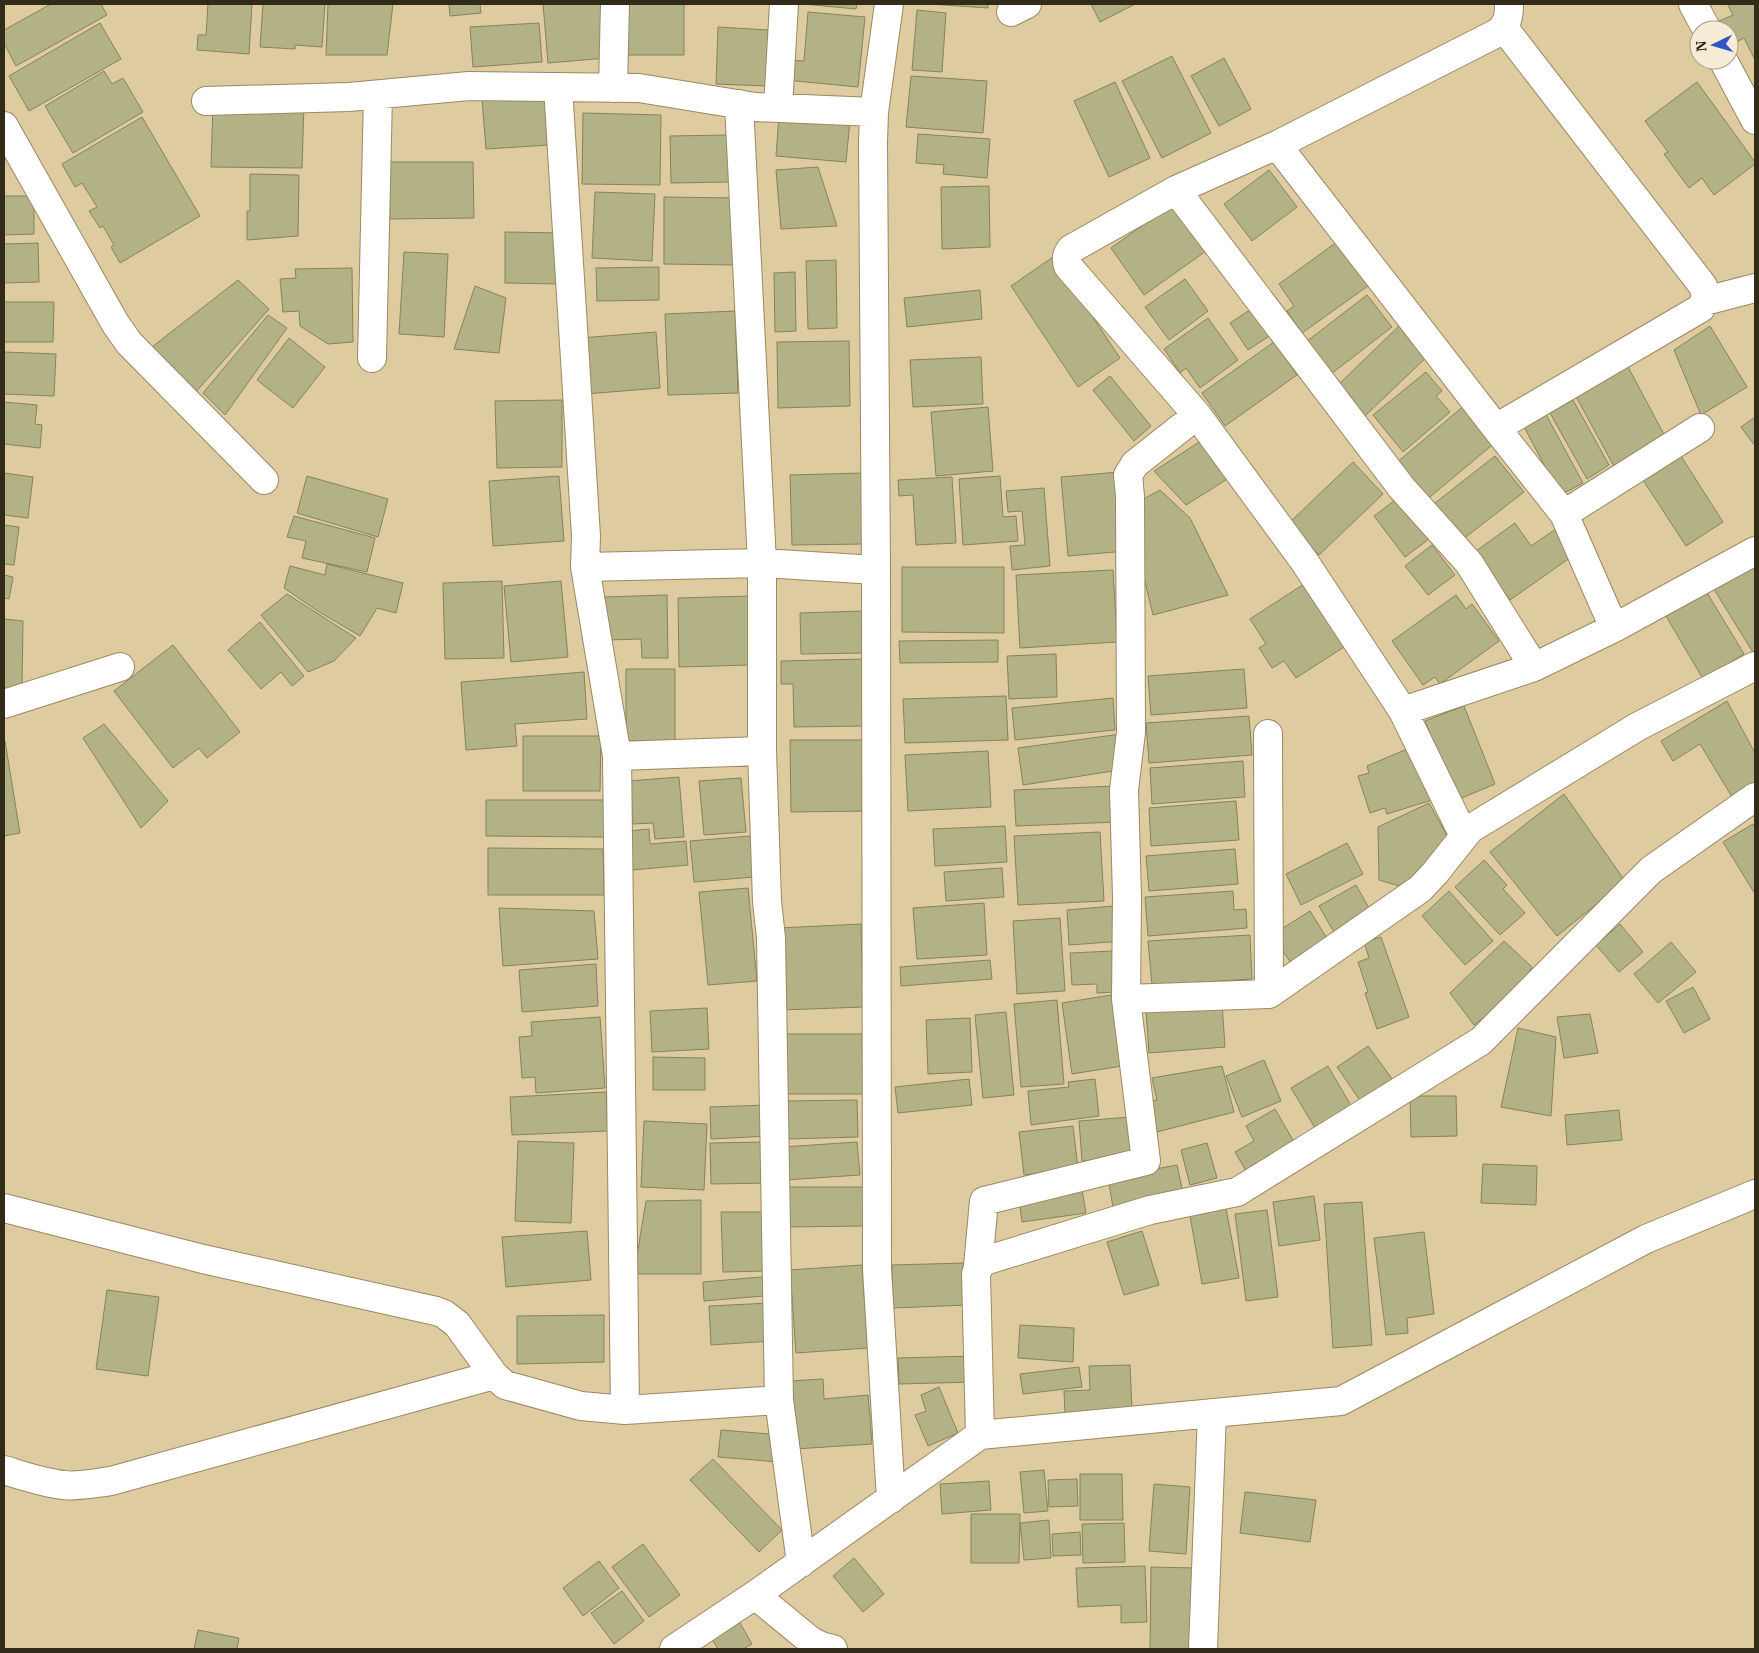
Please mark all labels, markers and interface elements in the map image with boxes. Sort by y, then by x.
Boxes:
north arrow [1689,20,1739,70]
text: N [1692,40,1710,52]

